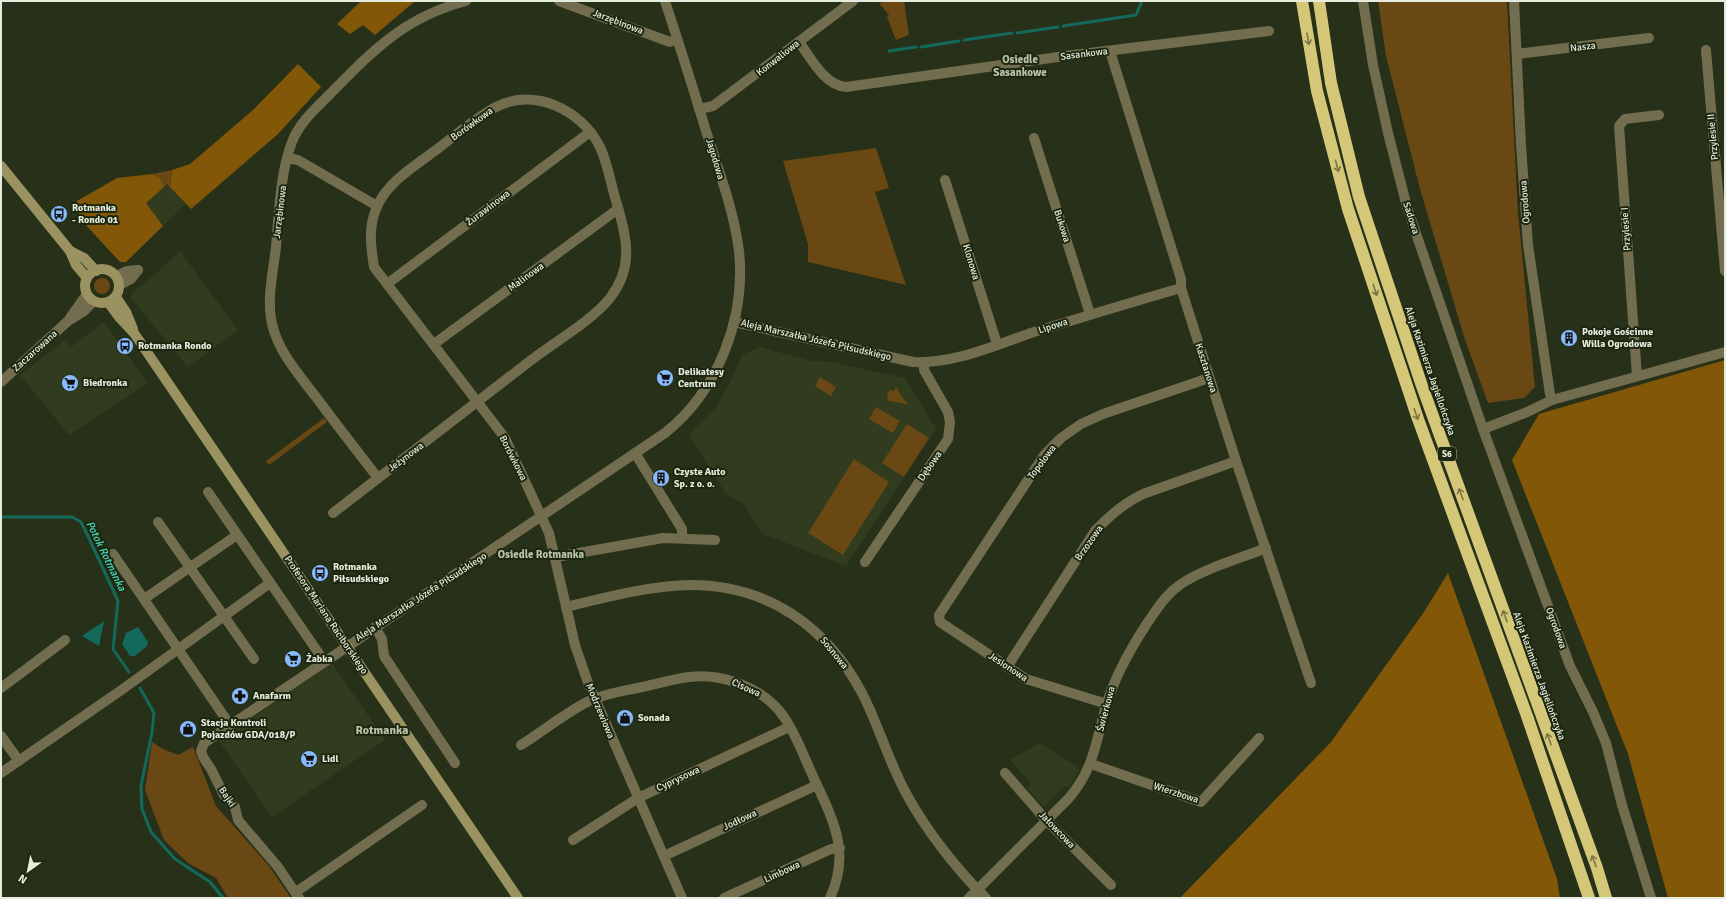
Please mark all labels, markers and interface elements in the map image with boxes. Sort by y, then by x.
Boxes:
street label: Jarzębinowa [591,7,645,37]
one-way arrow [1305,33,1313,46]
street label: Konwaliowa [754,37,802,79]
street label: Nasza [1569,39,1597,55]
street label: Sasankowa [1060,45,1108,63]
district label: Osiedle Sasankowe [993,53,1047,79]
street label: Borówkowa [449,105,495,143]
street label: Przylesie II [1705,113,1721,161]
street label: Jagodowa [703,137,727,181]
one-way arrow [1333,159,1341,172]
street label: Ogrodowa [1518,180,1532,224]
street label: Jarzębinowa [271,185,289,239]
street label: Żurawinowa [464,187,512,229]
street label: Sadowa [1400,200,1422,236]
place label: Rotmanka - Rondo 01 [72,202,119,226]
bus stop icon: Rotmanka - Rondo 01 [49,204,69,224]
street label: Przylesie I [1618,207,1634,251]
street label: Bukowa [1051,208,1073,244]
street label: Klonowa [960,243,982,281]
street label: Malinowa [506,260,546,294]
one-way arrow [1372,284,1379,297]
street label: Aleja Kazimierza Jagiellończyka [1402,305,1458,437]
street label: Lipowa [1037,316,1069,336]
street label: Aleja Marszałka Józefa Piłsudskiego [740,317,892,363]
place label: Pokoje Gościnne Willa Ogrodowa [1582,326,1653,350]
street label: Zaczarowana [10,328,60,374]
building icon: Pokoje Gościnne Willa Ogrodowa [1559,328,1579,348]
bus stop icon: Rotmanka Rondo [115,336,135,356]
place label: Rotmanka Rondo [138,340,212,352]
street label: Kasztanowa [1192,342,1220,394]
place label: Delikatesy Centrum [678,366,724,390]
supermarket icon: Delikatesy Centrum [655,368,675,388]
supermarket icon: Biedronka [60,373,80,393]
place label: Biedronka [83,377,127,389]
one-way arrow [1413,407,1420,420]
street label: Borówkowa [496,433,530,483]
street label: Jeżynowa [386,440,426,474]
street label: Topolowa [1025,442,1059,482]
road number: S6 [1438,447,1456,461]
street label: Dębowa [915,449,945,483]
place label: Czyste Auto Sp. z o. o. [674,466,725,490]
building icon: Czyste Auto Sp. z o. o. [651,468,671,488]
one-way arrow [1457,488,1464,501]
water label: Potok Rotmanka [83,519,129,594]
street label: Brzozowa [1072,523,1106,563]
district label: Osiedle Rotmanka [498,548,585,561]
street label: Aleja Marszałka Józefa Piłsudskiego [353,550,489,644]
street label: Profesora Mariana Raciborskiego [282,553,370,677]
place label: Rotmanka Piłsudskiego [333,561,389,585]
bus stop icon: Rotmanka Piłsudskiego [310,563,330,583]
street label: Ogrodowa [1543,606,1569,650]
one-way arrow [1501,610,1508,623]
street label: Aleja Kazimierza Jagiellończyka [1510,610,1568,742]
street label: Sosnowa [817,635,851,671]
supermarket icon: Żabka [283,649,303,669]
street label: Jesionowa [986,650,1030,684]
place label: Żabka [306,652,333,665]
street label: Cisowa [730,676,762,700]
street label: Modrzewiowa [583,682,617,740]
street label: Świerkowa [1093,685,1118,733]
pharmacy icon: Anafarm [230,686,250,706]
place label: Anafarm [253,690,291,702]
shop icon: Sonada [615,708,635,728]
place label: Sonada [638,712,670,724]
place label: Stacja Kontroli Pojazdów GDA/018/P [201,717,296,741]
shop icon: Stacja Kontroli Pojazdów GDA/018/P [178,719,198,739]
district label: Rotmanka [356,723,408,738]
one-way arrow [1545,733,1553,745]
supermarket icon: Lidl [299,749,319,769]
place label: Lidl [322,753,339,765]
street label: Cyprysowa [654,764,702,794]
street label: Wierzbowa [1152,780,1200,806]
street label: Bajki [216,785,238,809]
street label: Jodłowa [721,807,759,833]
street label: Jałowcowa [1036,809,1078,851]
north arrow [8,851,48,891]
one-way arrow [1590,855,1598,867]
street label: Limbowa [762,858,802,886]
text: N [16,871,30,887]

